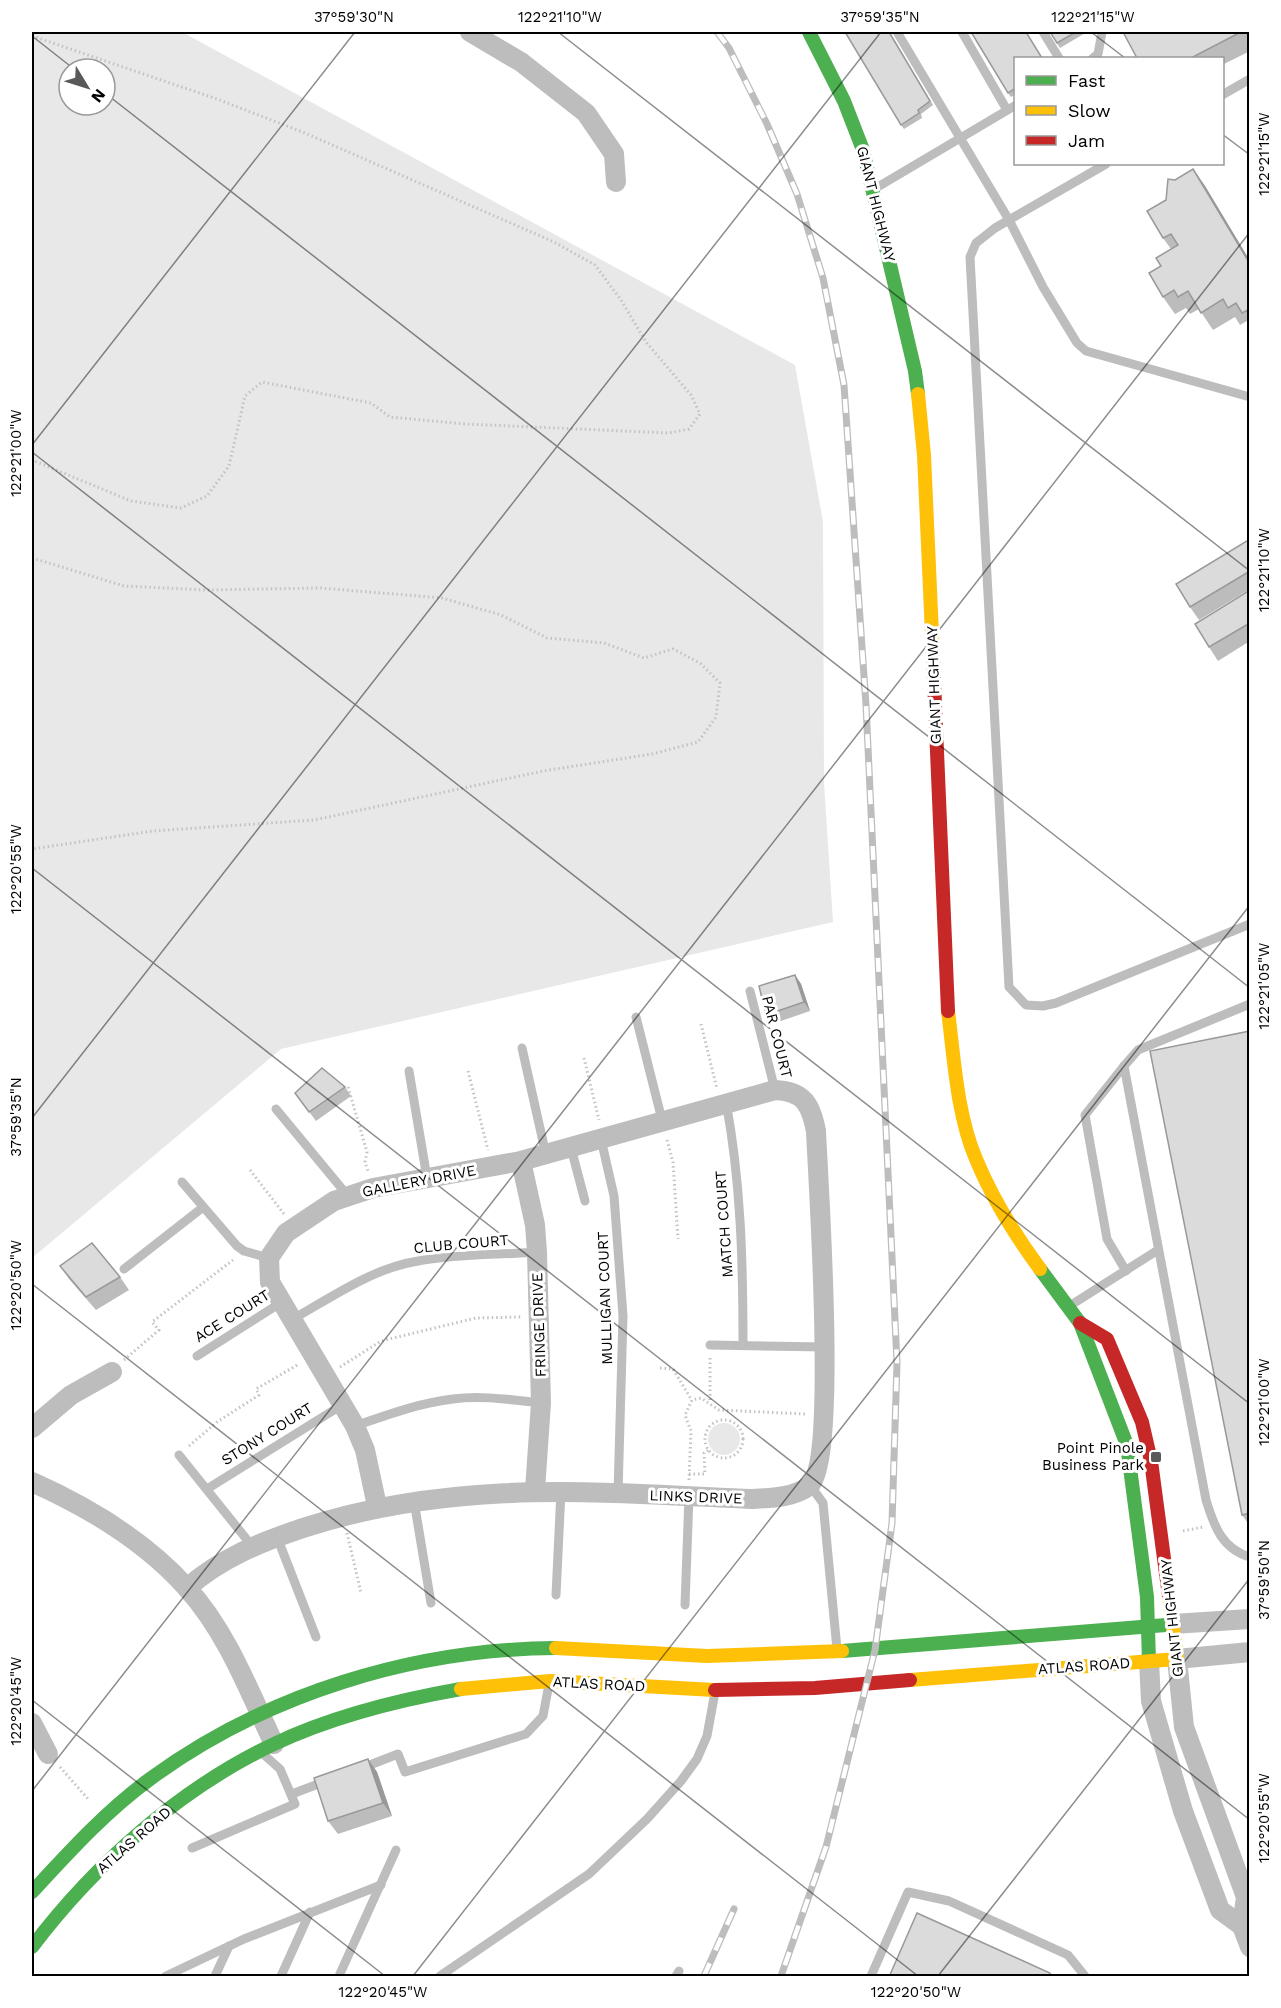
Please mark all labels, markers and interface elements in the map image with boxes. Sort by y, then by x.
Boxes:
text: 37°59'30"N [314,8,394,26]
text: 122°21'10"W [518,8,602,26]
text: 37°59'35"N [840,8,920,26]
text: 122°21'15"W [1051,8,1135,26]
north arrow [57,57,117,117]
legend [1014,57,1224,165]
text: Fast [1068,70,1106,91]
text: N [87,85,110,106]
text: Slow [1068,100,1111,121]
text: 122°21'15"W [1255,112,1273,196]
text: Jam [1068,130,1105,151]
street label: GIANT HIGHWAY [853,144,899,264]
text: 122°21'00"W [7,409,25,497]
text: 122°21'10"W [1255,528,1273,612]
street label: GIANT HIGHWAY [923,625,945,745]
text: 122°20'55"W [7,824,25,914]
text: 122°21'05"W [1255,943,1273,1029]
street label: PAR COURT [758,994,796,1080]
text: 37°59'35"N [7,1077,25,1157]
street label: GALLERY DRIVE [361,1161,477,1201]
street label: MATCH COURT [711,1170,737,1278]
street label: CLUB COURT [413,1231,509,1257]
street label: MULLIGAN COURT [594,1231,616,1365]
text: 122°20'50"W [7,1240,25,1330]
street label: FRINGE DRIVE [528,1272,550,1378]
street label: ACE COURT [191,1286,273,1346]
text: 122°21'00"W [1255,1358,1273,1446]
street label: STONY COURT [218,1399,316,1469]
place label: Point Pinole Business Park [1042,1439,1144,1474]
marker: Point Pinole Business Park [1149,1450,1163,1464]
street label: LINKS DRIVE [649,1486,743,1508]
text: 37°59'50"N [1255,1540,1273,1620]
street label: GIANT HIGHWAY [1157,1558,1187,1678]
street label: ATLAS ROAD [1037,1654,1131,1678]
text: 122°20'45"W [7,1657,25,1745]
street label: ATLAS ROAD [552,1673,646,1695]
text: 122°20'55"W [1255,1773,1273,1863]
street label: ATLAS ROAD [93,1803,175,1877]
text: 122°20'45"W [339,1983,427,2001]
text: 122°20'50"W [871,1983,961,2001]

